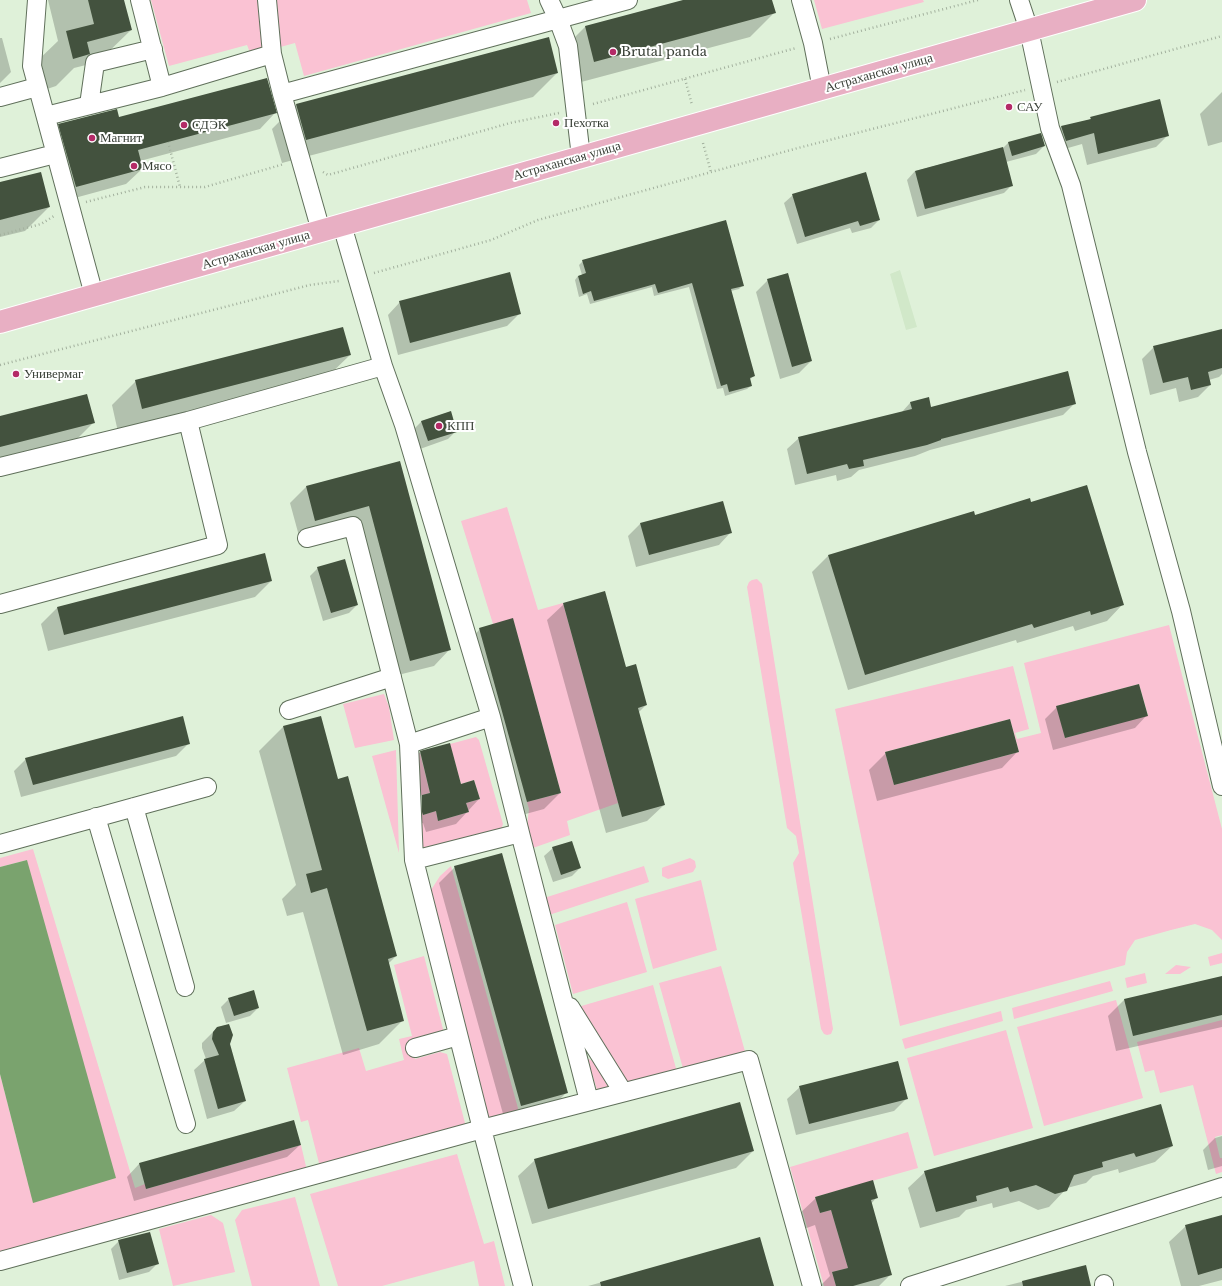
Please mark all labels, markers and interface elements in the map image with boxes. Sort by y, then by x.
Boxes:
place label: Brutal panda [621,44,707,60]
marker: Brutal panda [608,47,618,57]
street label: Астраханская улица [823,50,935,96]
place label: САУ [1017,99,1042,115]
marker: САУ [1004,102,1014,112]
place label: Пехотка [564,115,609,131]
place label: СДЭК [192,117,226,133]
marker: Пехотка [551,118,561,128]
marker: СДЭК [179,120,189,130]
place label: Магнит [100,130,142,146]
marker: Магнит [87,133,97,143]
street label: Астраханская улица [511,138,623,184]
place label: Мясо [142,158,172,174]
marker: Мясо [129,161,139,171]
street label: Астраханская улица [200,227,312,273]
place label: Универмаг [24,366,83,382]
marker: Универмаг [11,369,21,379]
place label: КПП [447,418,474,434]
marker: КПП [434,421,444,431]

